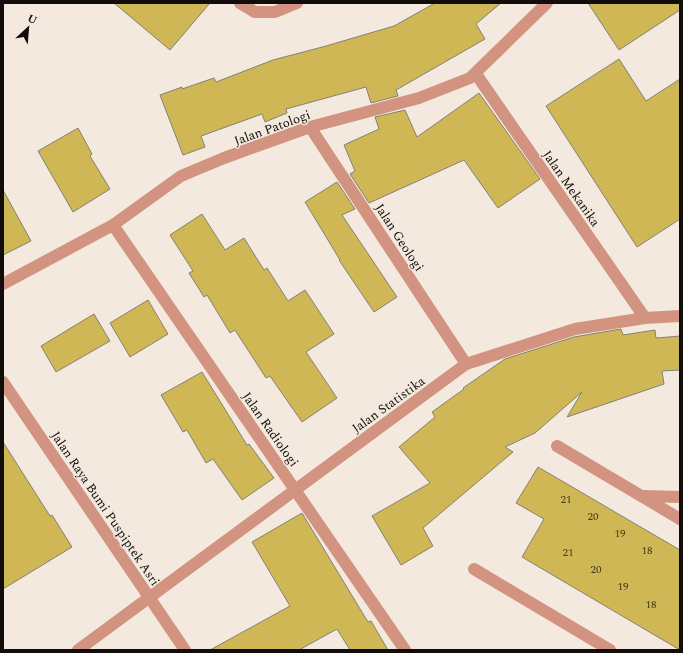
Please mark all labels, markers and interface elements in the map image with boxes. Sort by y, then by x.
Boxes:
north arrow [8,8,48,48]
text: U [24,10,40,29]
street label: Jalan Patologi [231,105,313,151]
street label: Jalan Mekanika [537,146,605,231]
street label: Jalan Geologi [370,200,429,275]
street label: Jalan Statistika [348,371,430,438]
street label: Jalan Radiologi [237,388,303,471]
street label: Jalan Raya Bumi Puspiptek Asri [46,427,165,590]
house number: 21 [561,491,572,508]
house number: 20 [588,508,599,525]
house number: 19 [615,525,626,542]
house number: 18 [642,542,653,559]
house number: 21 [563,544,574,561]
house number: 20 [591,561,602,578]
house number: 19 [618,578,629,595]
house number: 18 [646,596,657,613]

